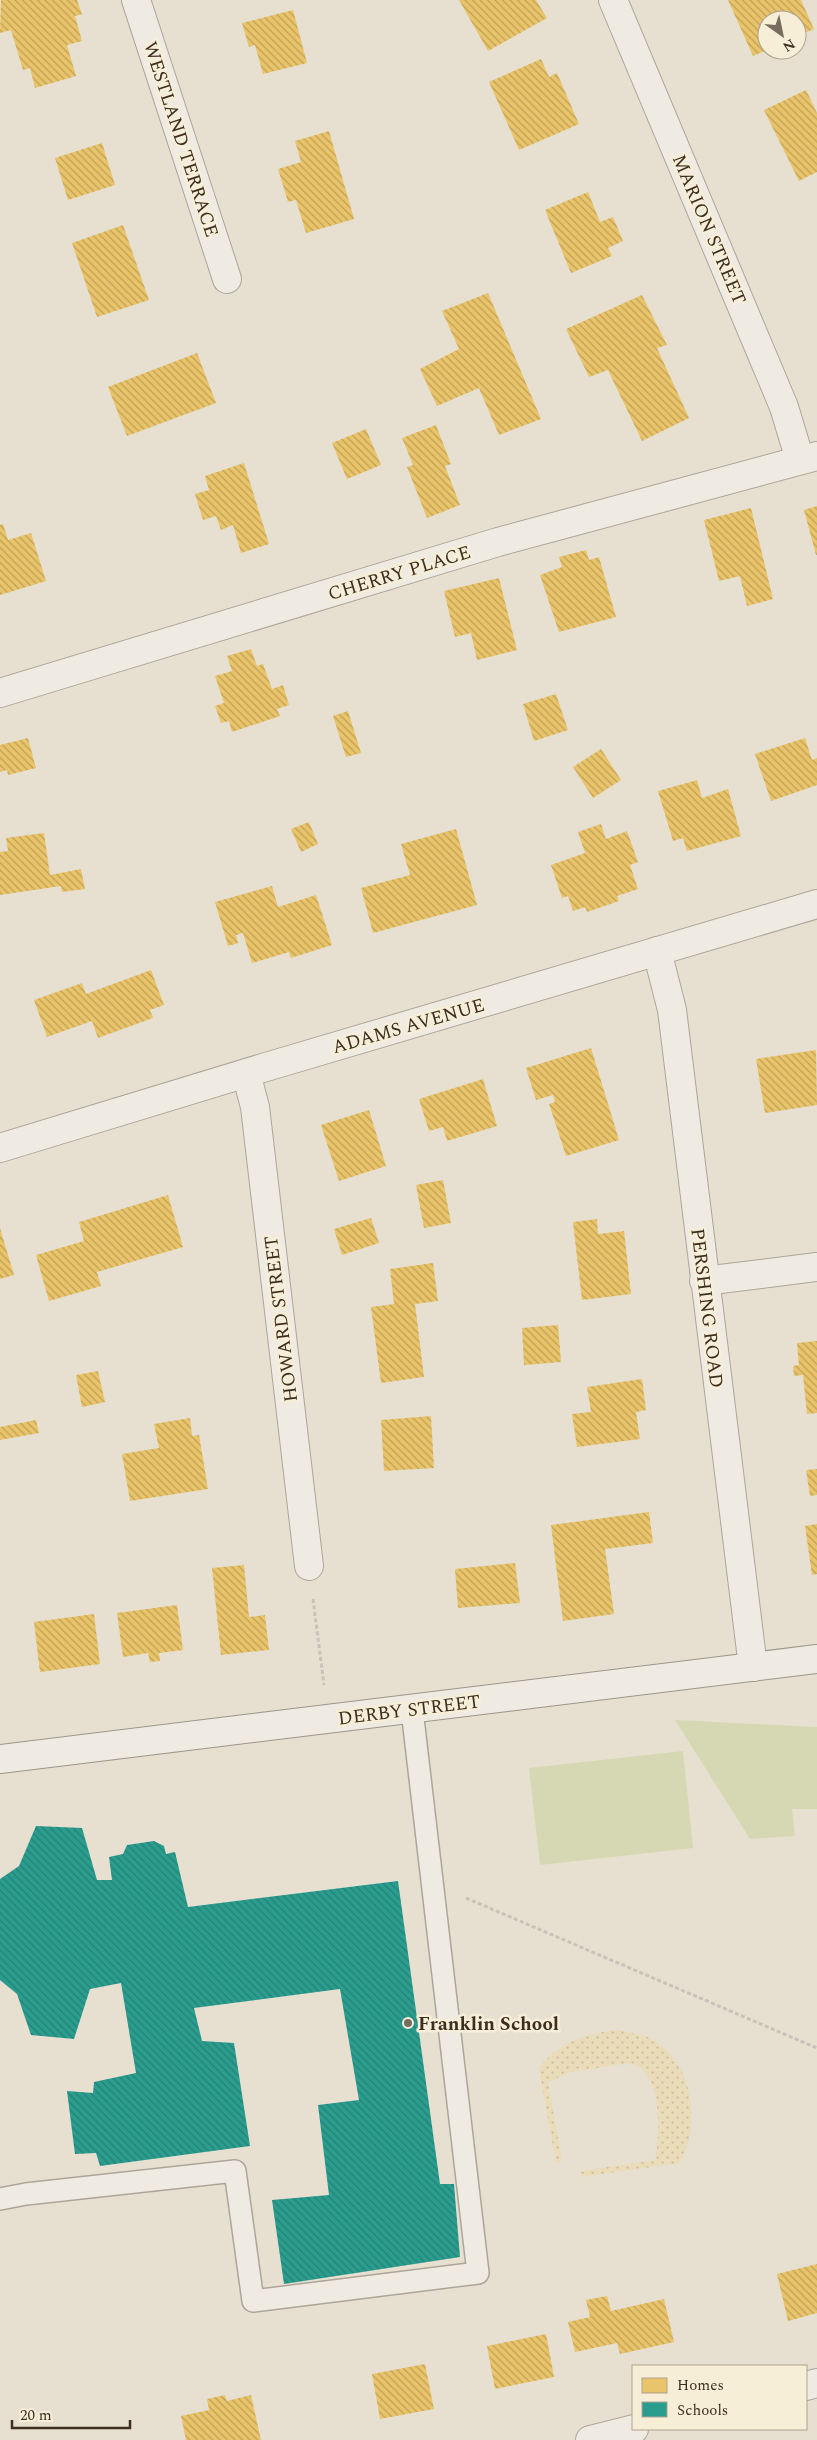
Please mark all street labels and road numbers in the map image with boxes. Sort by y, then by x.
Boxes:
street label: WESTLAND TERRACE [135,38,226,241]
street label: MARION STREET [664,150,753,309]
street label: CHERRY PLACE [324,538,475,609]
street label: ADAMS AVENUE [329,991,488,1062]
street label: PERSHING ROAD [682,1227,731,1390]
street label: HOWARD STREET [257,1234,306,1404]
street label: DERBY STREET [336,1687,482,1734]

